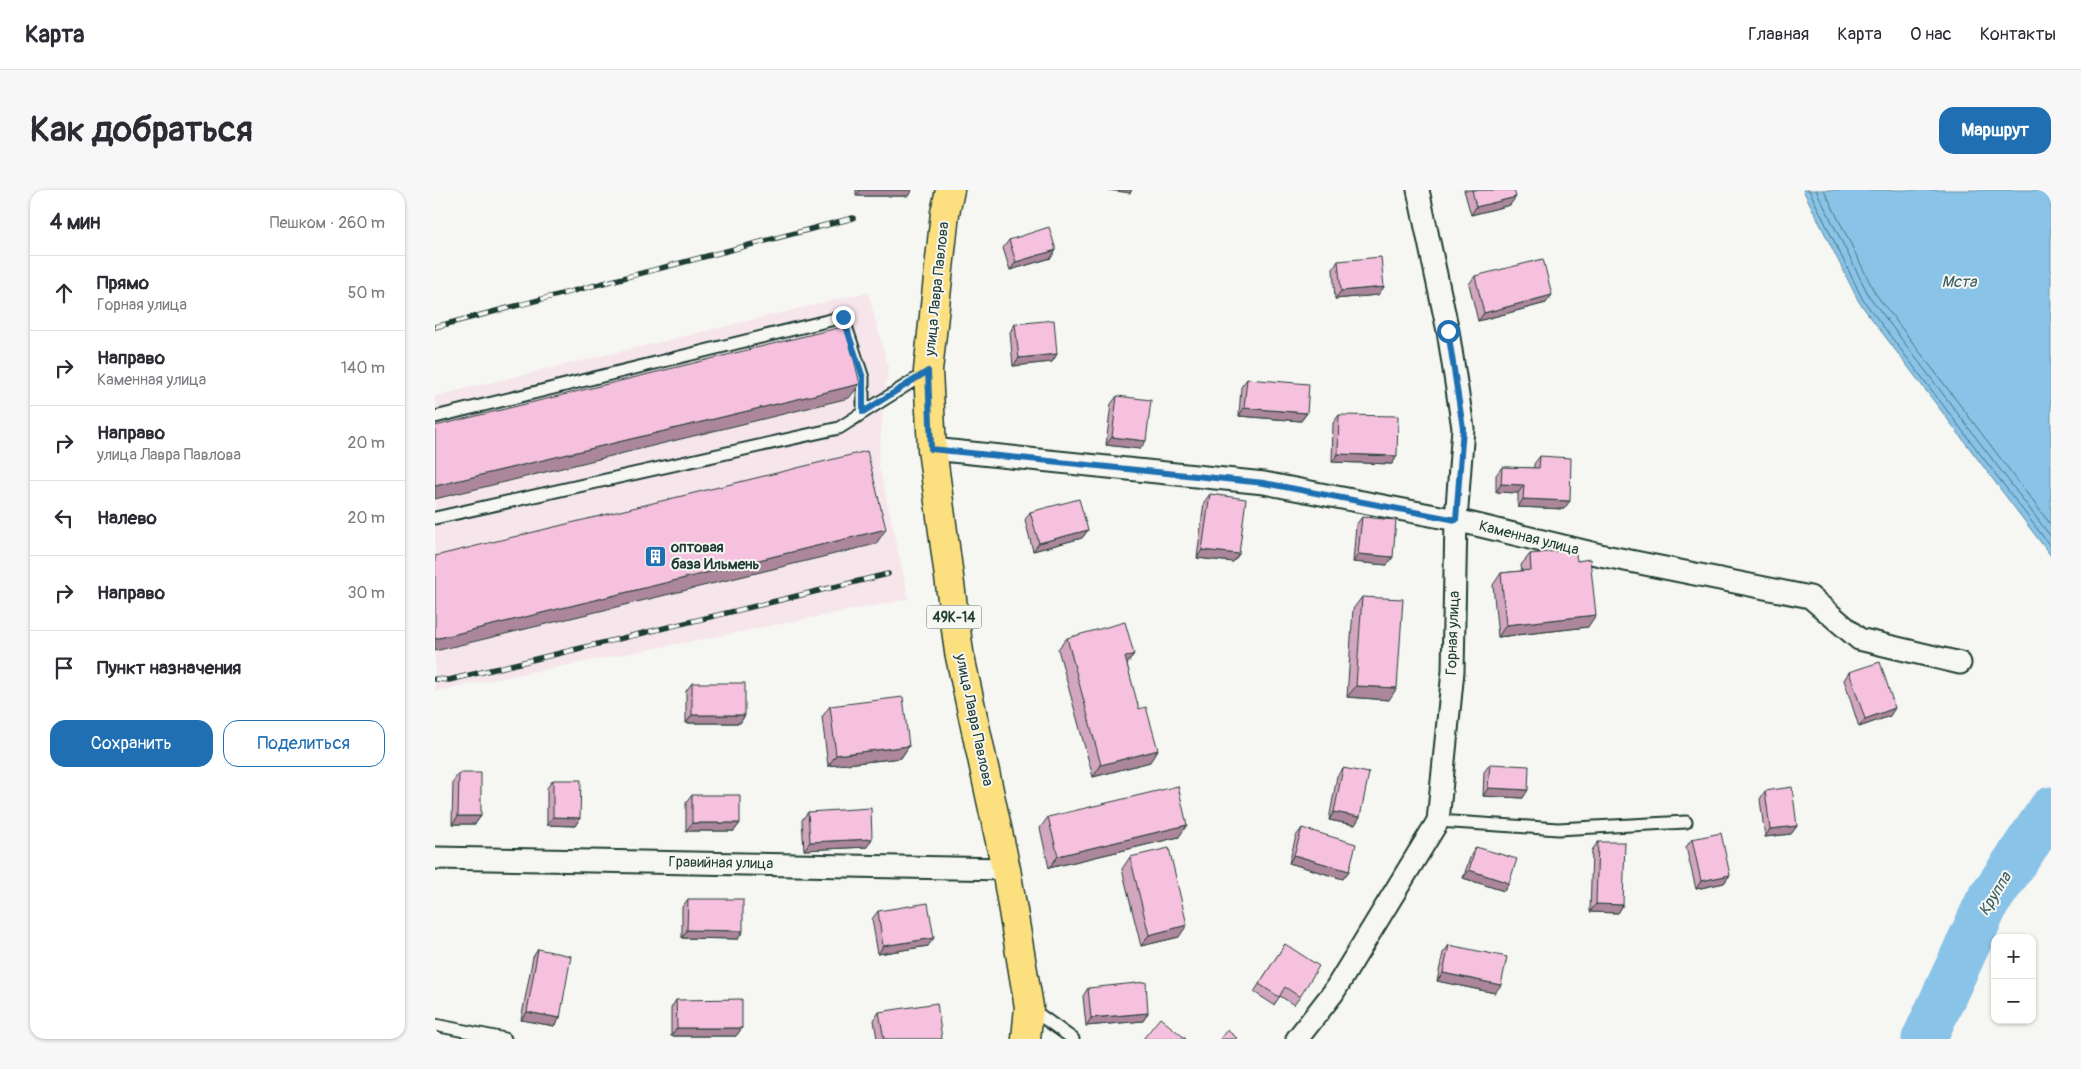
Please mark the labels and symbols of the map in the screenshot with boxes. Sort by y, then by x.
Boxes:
street label: улица Лавра Павлова [920,221,954,358]
water label: Мста [1942,272,1978,292]
route end [832,306,855,329]
route start [1437,320,1460,343]
street label: Каменная улица [1477,516,1581,560]
place label: оптовая база Ильмень [670,538,760,574]
building icon: оптовая база Ильмень [643,544,667,568]
street label: Горная улица [1442,590,1464,676]
road number: 49К-14 [927,606,981,628]
street label: улица Лавра Павлова [950,651,997,788]
street label: Гравийная улица [669,853,773,873]
water label: Круппа [1974,867,2017,919]

